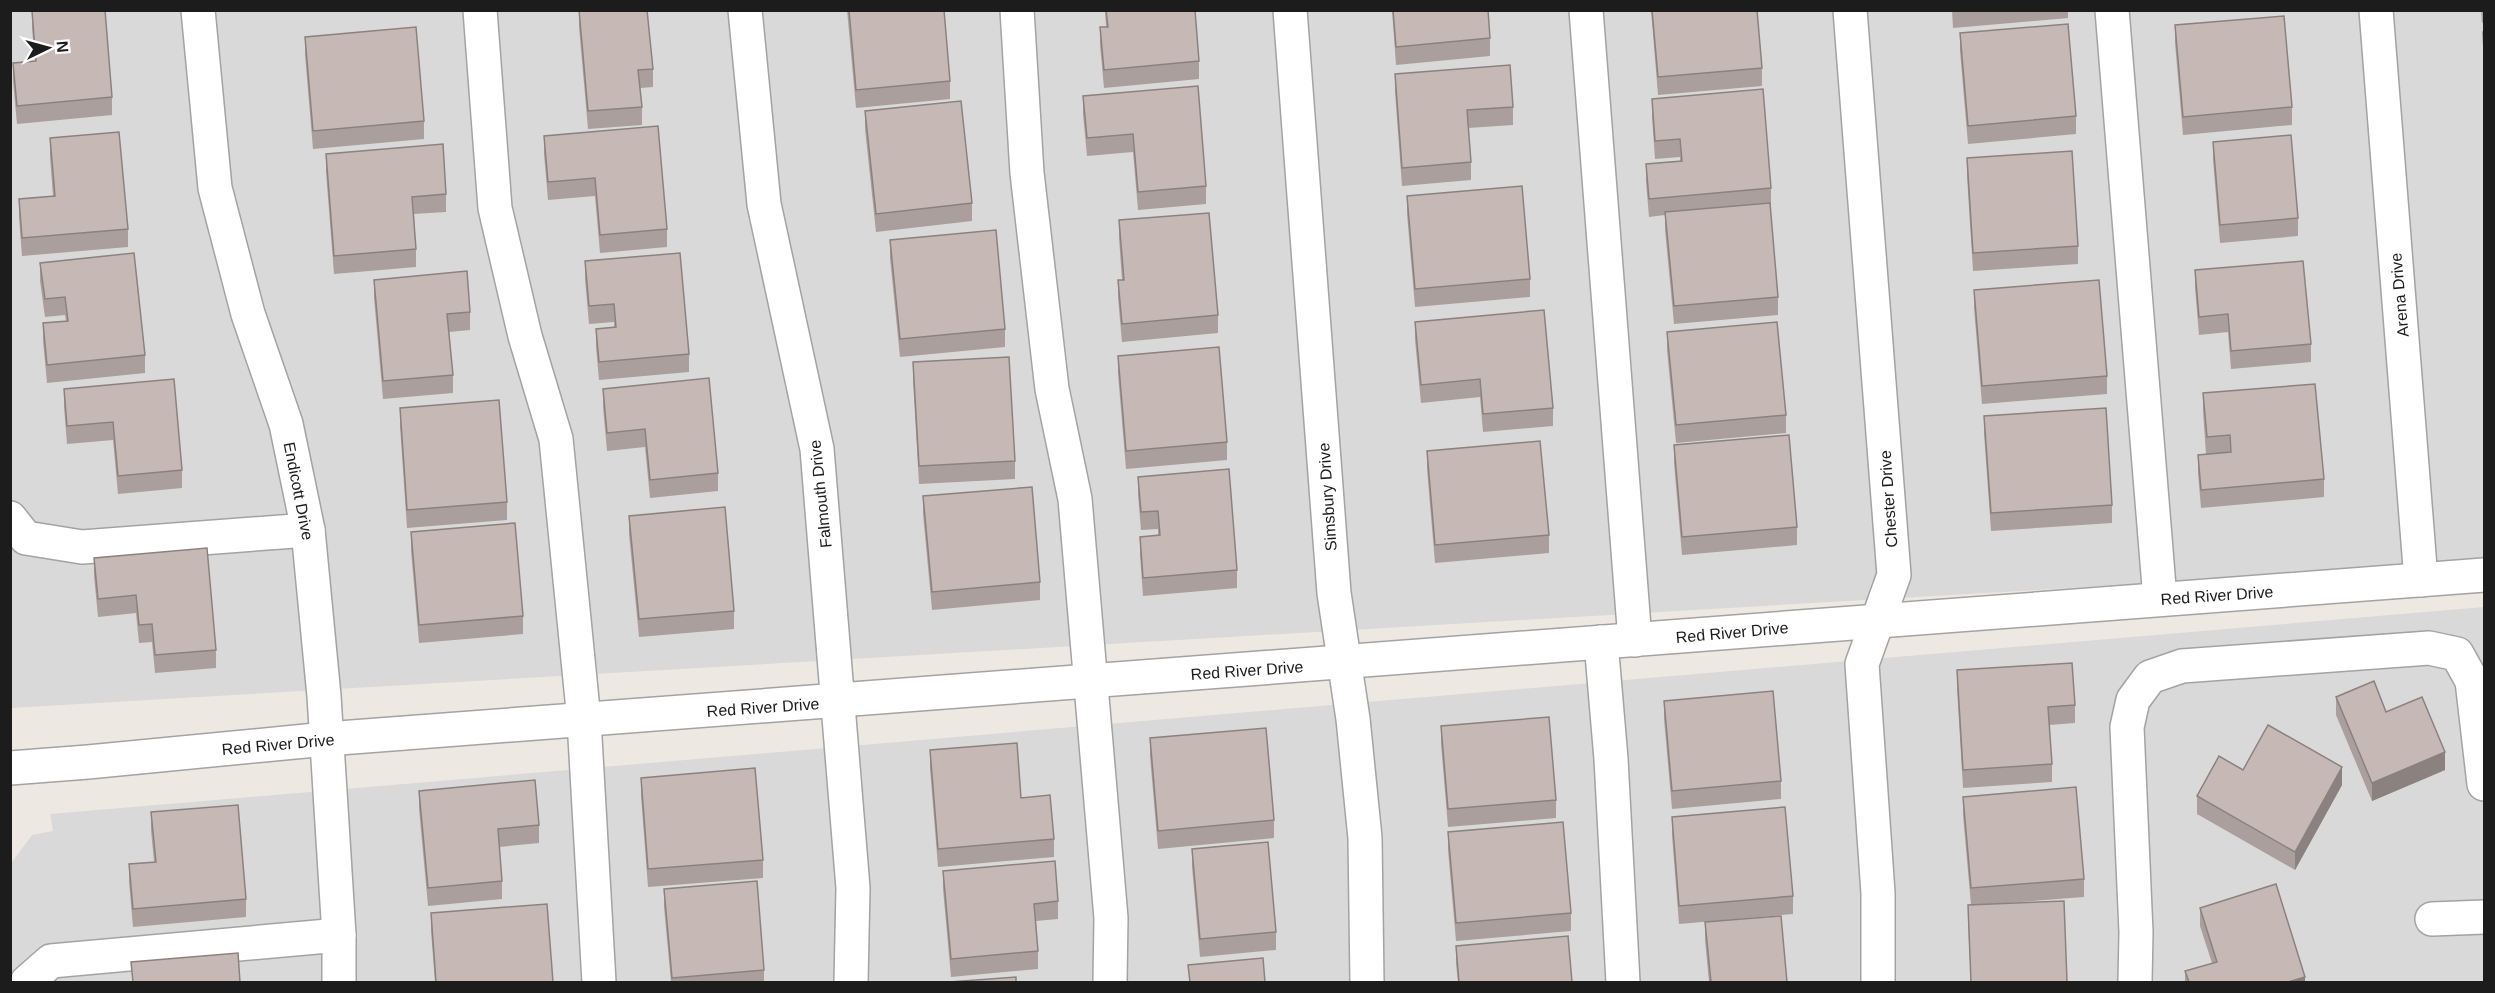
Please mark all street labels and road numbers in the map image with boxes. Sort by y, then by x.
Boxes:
street label: Arena Drive [2387,252,2412,338]
street label: Falmouth Drive [806,439,835,549]
street label: Endicott Drive [281,441,316,542]
street label: Simsbury Drive [1315,442,1340,552]
street label: Chester Drive [1877,449,1900,548]
street label: Red River Drive [2160,583,2274,608]
street label: Red River Drive [1675,619,1789,646]
street label: Red River Drive [1190,658,1304,683]
street label: Red River Drive [706,695,820,720]
street label: Red River Drive [221,731,335,758]

